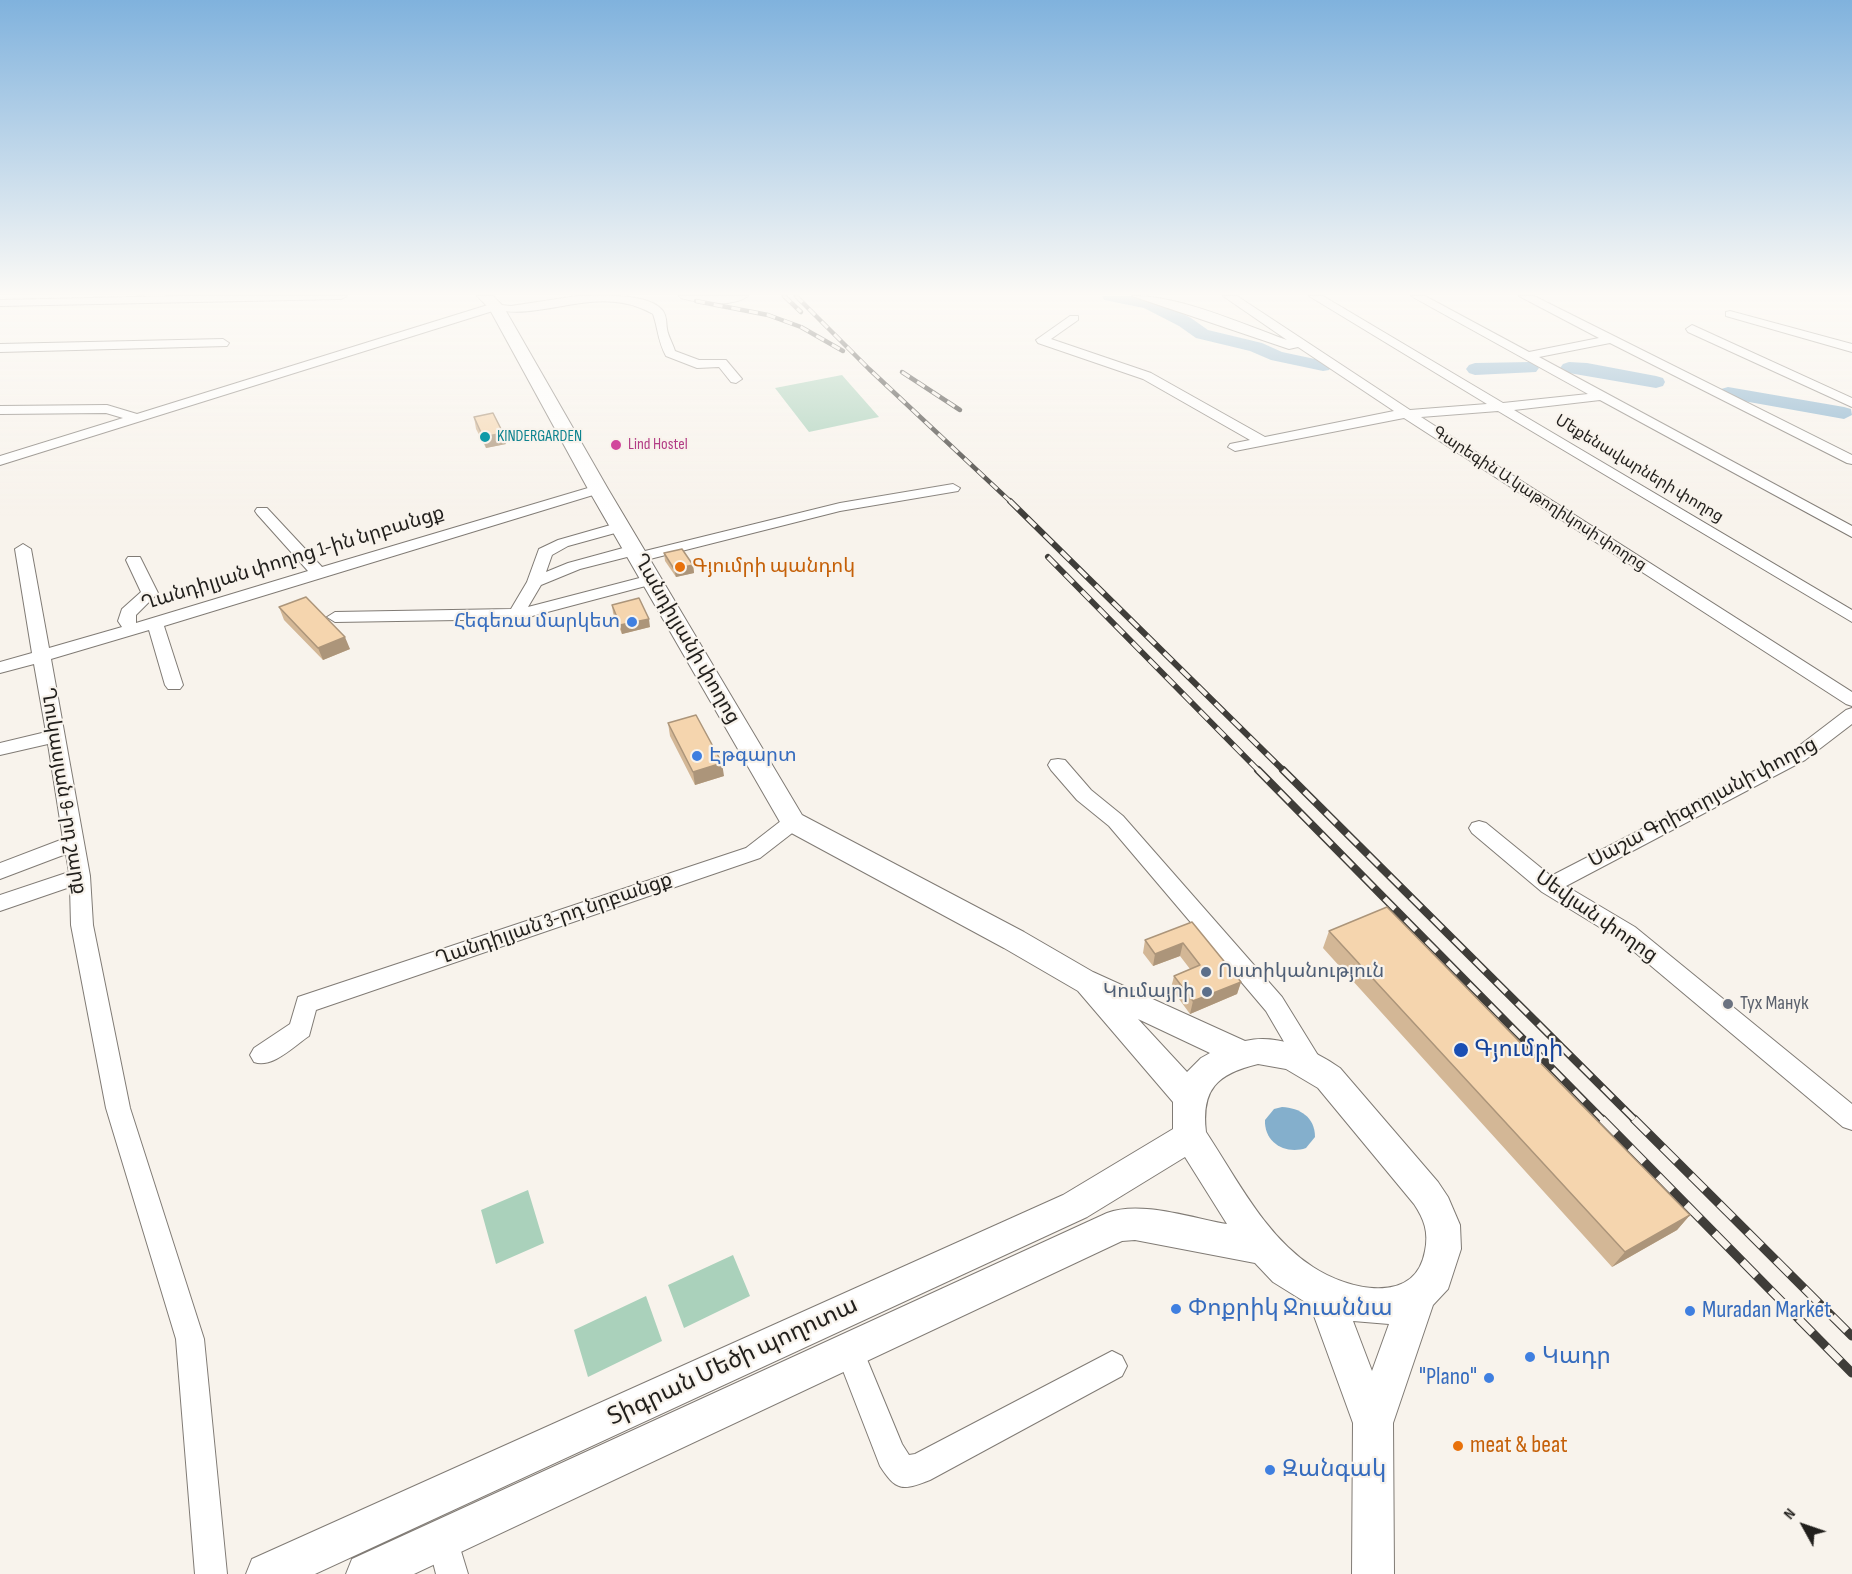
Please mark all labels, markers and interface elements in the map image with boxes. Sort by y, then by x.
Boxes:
street label: Մեքենավարների փողոց [1551,411,1727,527]
street label: Գարեգին Ա կաթողիկոսի փողոց [1428,423,1650,575]
place label: KINDERGARDEN [497,427,582,447]
marker: KINDERGARDEN [478,430,492,444]
place label: Lind Hostel [628,435,688,455]
marker: Lind Hostel [609,438,623,452]
street label: Ղանդիլյան փողոց 1-ին նրբանցք [138,501,448,617]
street label: Ղանդիլյանի փողոց [627,549,745,729]
place label: Գյումրի պանդոկ [692,555,855,579]
marker: Գյումրի պանդոկ [673,560,687,574]
place label: Հեգեռա մարկետ [454,610,620,634]
marker: Հեգեռա մարկետ [625,615,639,629]
street label: Ղուկասյան 9-րդ շարք [35,686,91,896]
street label: Սաշա Գրիգորյանի փողոց [1585,732,1821,874]
place label: Էթգարտ [709,744,797,768]
marker: Էթգարտ [690,749,704,763]
street label: Սեվյան փողոց [1530,866,1662,968]
street label: Ղանդիլյան 3-րդ նրբանցք [432,868,676,972]
place label: Ոստիկանություն [1218,960,1384,984]
marker: Ոստիկանություն [1199,965,1213,979]
place label: Կումայրի [1103,980,1195,1004]
marker: Կումայրի [1200,985,1214,999]
place label: Тух Манук [1740,992,1809,1016]
marker: Тух Манук [1721,997,1735,1011]
place label: Գյումրի [1474,1036,1563,1064]
marker: Գյումրի [1452,1041,1470,1059]
street label: Տիգրան Մեծի պողոտա [603,1291,863,1433]
place label: Փոքրիկ Ջուաննա [1188,1295,1393,1323]
place label: Muradan Market [1702,1297,1831,1325]
marker: Փոքրիկ Ջուաննա [1169,1302,1183,1316]
marker: Muradan Market [1683,1304,1697,1318]
place label: Կադր [1542,1343,1611,1371]
marker: Կադր [1523,1350,1537,1364]
place label: "Plano" [1419,1364,1477,1392]
marker: "Plano" [1482,1371,1496,1385]
place label: meat & beat [1470,1432,1568,1460]
marker: meat & beat [1451,1439,1465,1453]
place label: Զանգակ [1282,1456,1386,1484]
marker: Զանգակ [1263,1463,1277,1477]
north arrow [1774,1496,1834,1556]
text: N [1780,1505,1800,1523]

